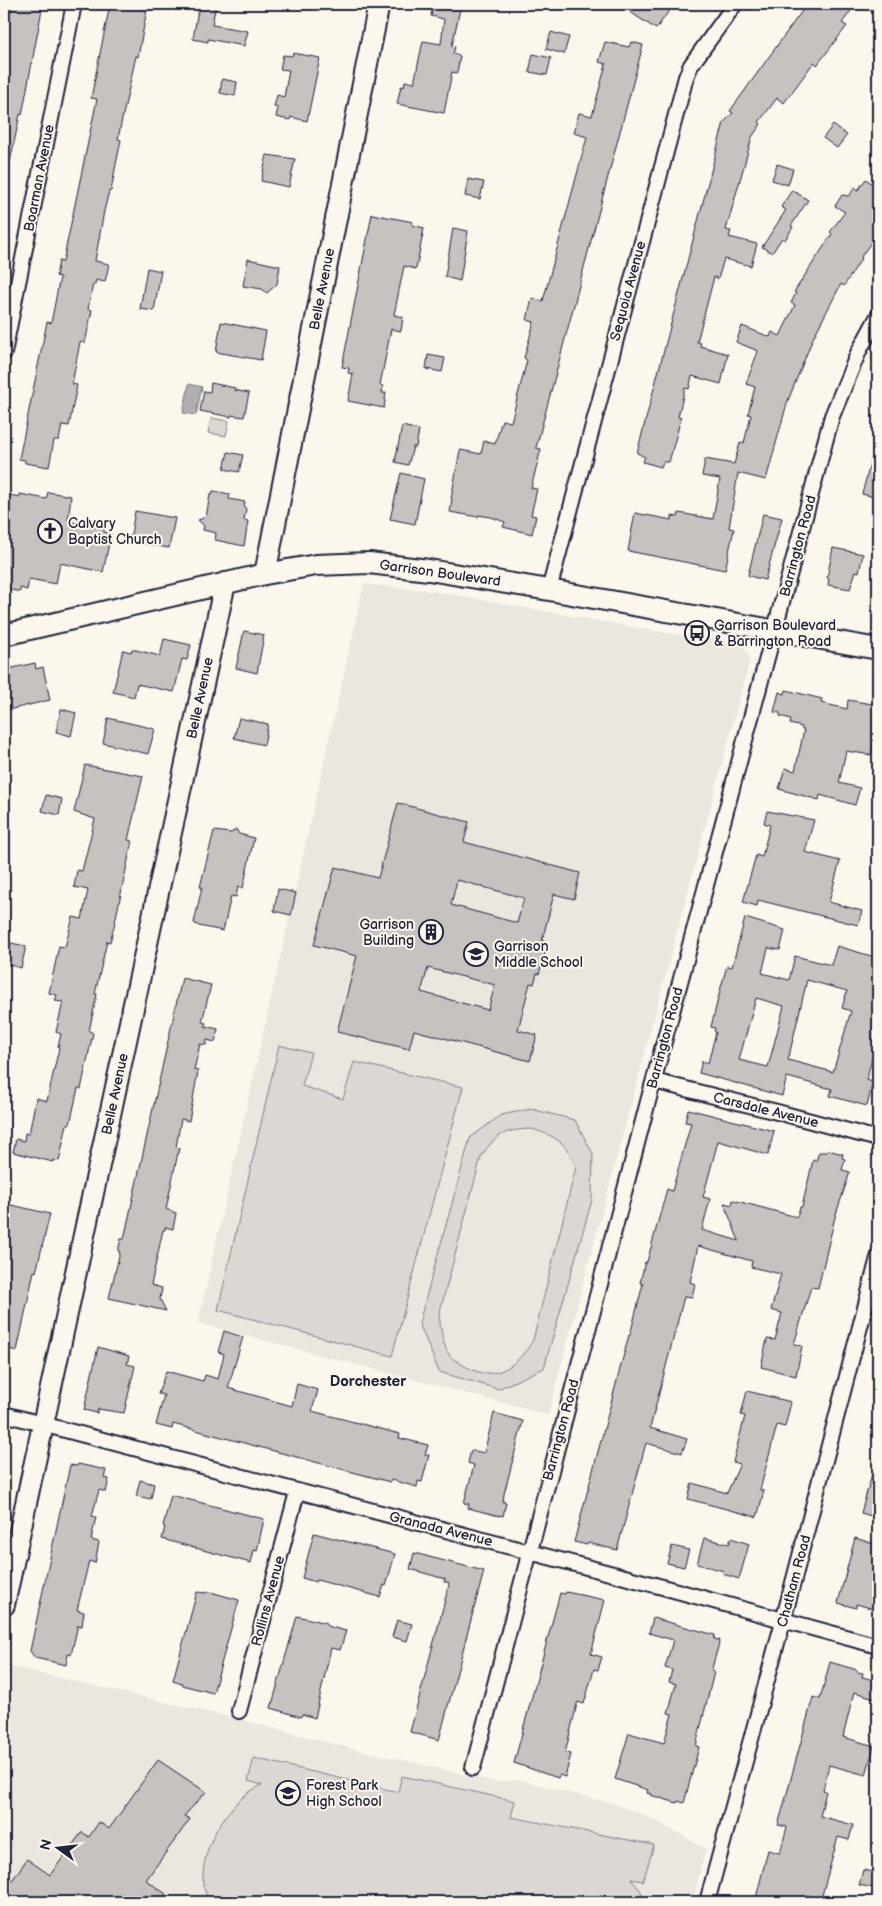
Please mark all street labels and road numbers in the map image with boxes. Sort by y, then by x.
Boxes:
street label: Boarman Avenue [20,123,58,233]
street label: Sequoia Avenue [607,239,649,343]
street label: Belle Avenue [306,247,338,331]
street label: Barrington Road [776,493,820,599]
street label: Garrison Boulevard [378,556,502,590]
street label: Belle Avenue [183,656,217,740]
street label: Barrington Road [643,985,687,1091]
street label: Belle Avenue [98,1052,132,1136]
street label: Carsdale Avenue [712,1089,820,1131]
street label: Barrington Road [539,1377,583,1483]
street label: Granada Avenue [388,1508,494,1550]
street label: Chatham Road [774,1533,814,1629]
street label: Rollins Avenue [248,1554,288,1648]

